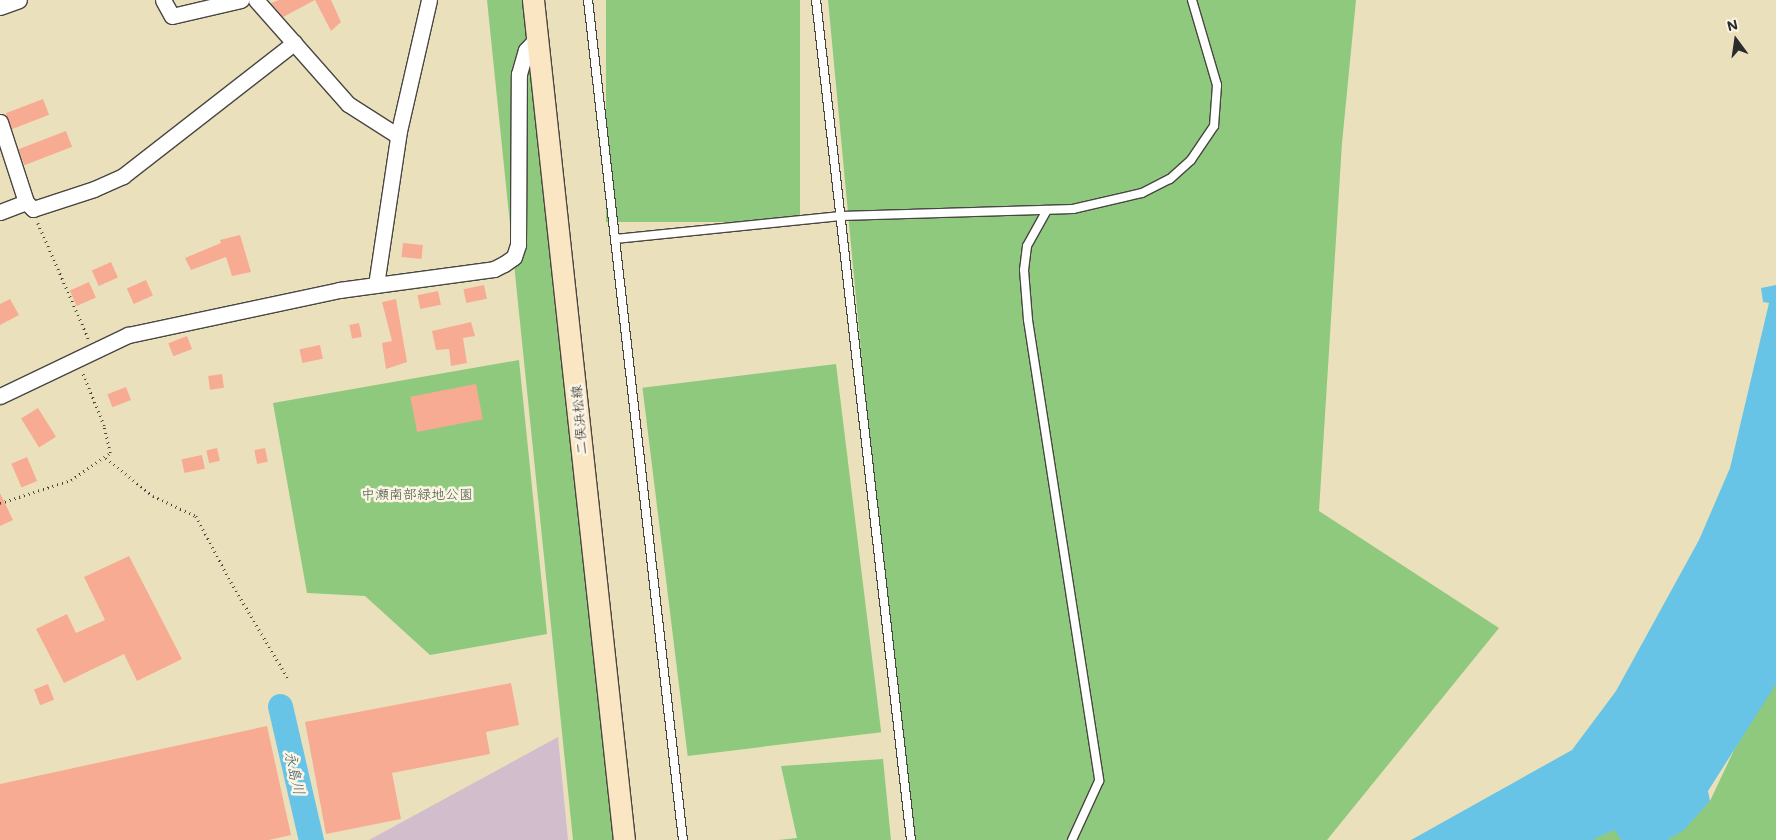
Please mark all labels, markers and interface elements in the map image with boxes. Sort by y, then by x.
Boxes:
text: N [1725,14,1740,35]
north arrow [1711,15,1761,65]
street label: 二俣浜松線 [568,384,590,456]
park label: 中瀬南部緑地公園 [361,486,473,502]
water label: 永島川 [281,749,309,797]

